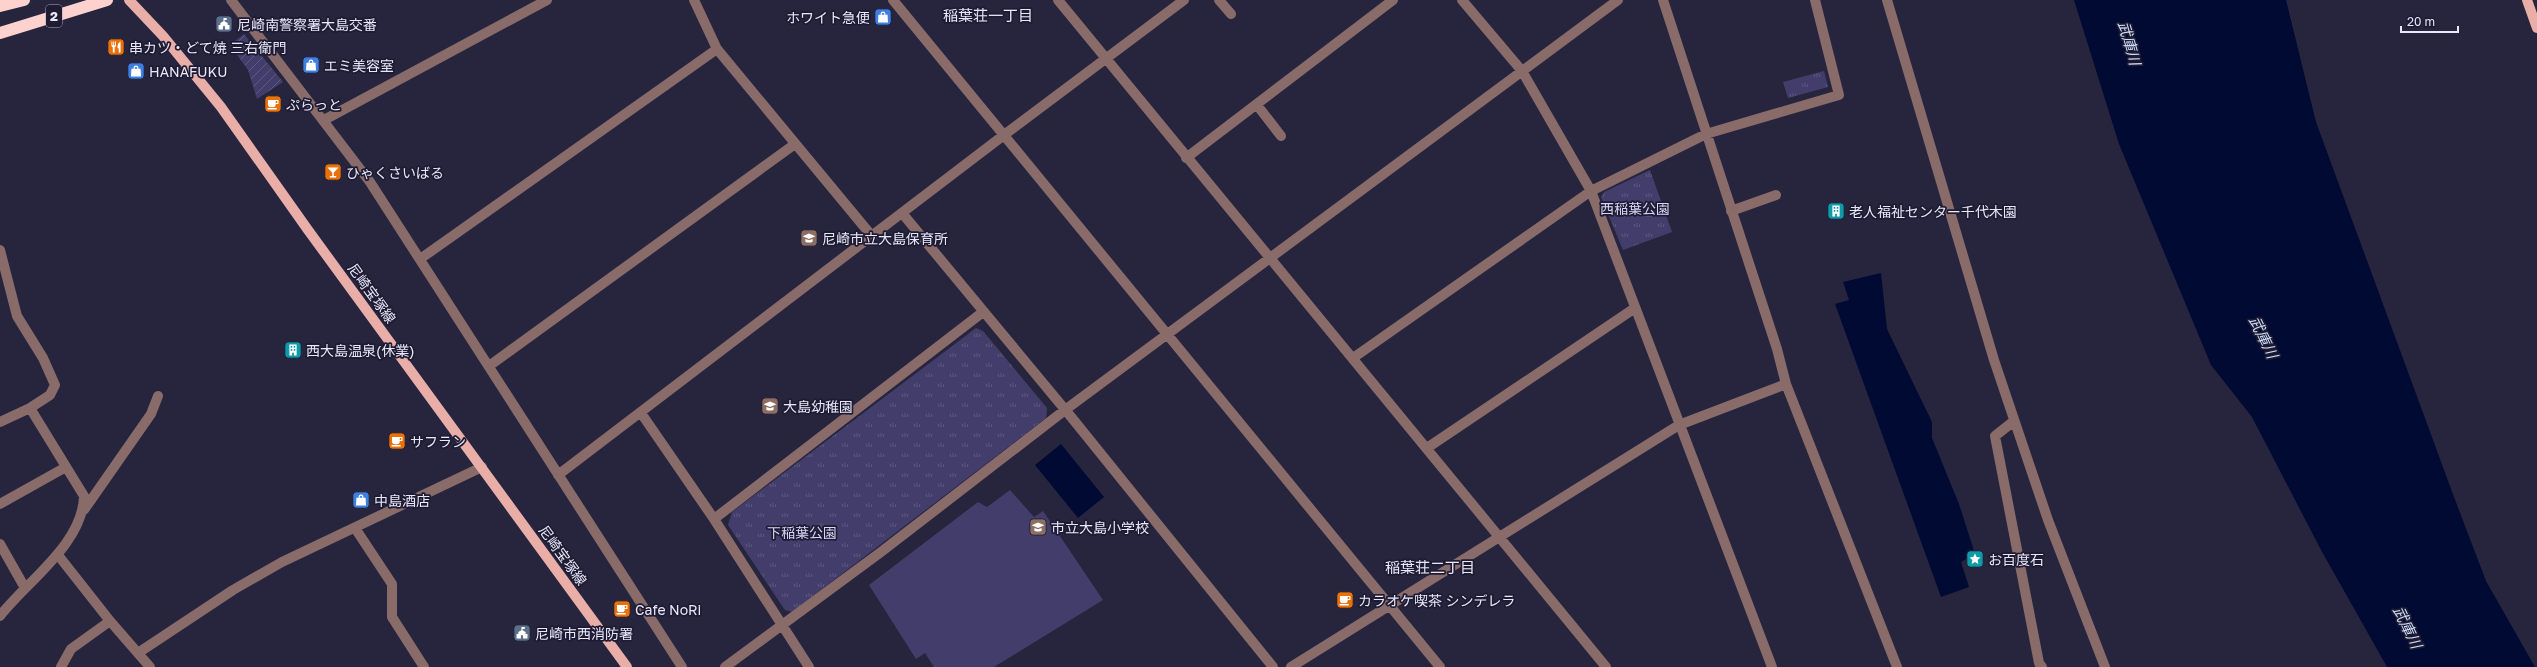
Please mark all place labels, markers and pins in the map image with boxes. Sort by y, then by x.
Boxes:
shop icon: ホワイト急便 [873,7,893,27]
place label: ホワイト急便 [786,9,870,26]
public building icon: 尼崎南警察署大島交番 [214,14,234,34]
place label: 尼崎南警察署大島交番 [237,16,377,33]
restaurant icon: 串カツ・どて焼 三右衛門 [106,37,126,57]
place label: 串カツ・どて焼 三右衛門 [129,39,286,56]
shop icon: エミ美容室 [301,55,321,75]
place label: エミ美容室 [324,57,394,74]
shop icon: HANAFUKU [126,61,146,81]
place label: HANAFUKU [149,63,227,80]
cafe icon: ぷらっと [263,94,283,114]
place label: ぷらっと [286,96,342,113]
bar icon: ひゃくさいばる [323,162,343,182]
place label: ひゃくさいばる [346,164,444,181]
building icon: 老人福祉センター千代木園 [1826,201,1846,221]
place label: 老人福祉センター千代木園 [1849,203,2017,220]
school or university icon: 尼崎市立大島保育所 [799,228,819,248]
place label: 尼崎市立大島保育所 [822,230,948,247]
building icon: 西大島温泉(休業) [283,340,303,360]
place label: 西大島温泉(休業) [306,342,415,359]
school or university icon: 大島幼稚園 [760,396,780,416]
place label: 大島幼稚園 [783,398,853,415]
cafe icon: サフラン [387,431,407,451]
place label: サフラン [410,433,466,450]
shop icon: 中島酒店 [351,490,371,510]
place label: 中島酒店 [374,492,430,509]
school or university icon: 市立大島小学校 [1028,517,1048,537]
place label: 市立大島小学校 [1051,519,1149,536]
place icon: お百度石 [1965,549,1985,569]
place label: お百度石 [1988,551,2044,568]
cafe icon: カラオケ喫茶 シンデレラ [1335,590,1355,610]
place label: カラオケ喫茶 シンデレラ [1358,592,1516,609]
cafe icon: Cafe NoRi [612,599,632,619]
place label: Cafe NoRi [635,601,701,618]
public building icon: 尼崎市西消防署 [512,623,532,643]
place label: 尼崎市西消防署 [535,625,633,642]

